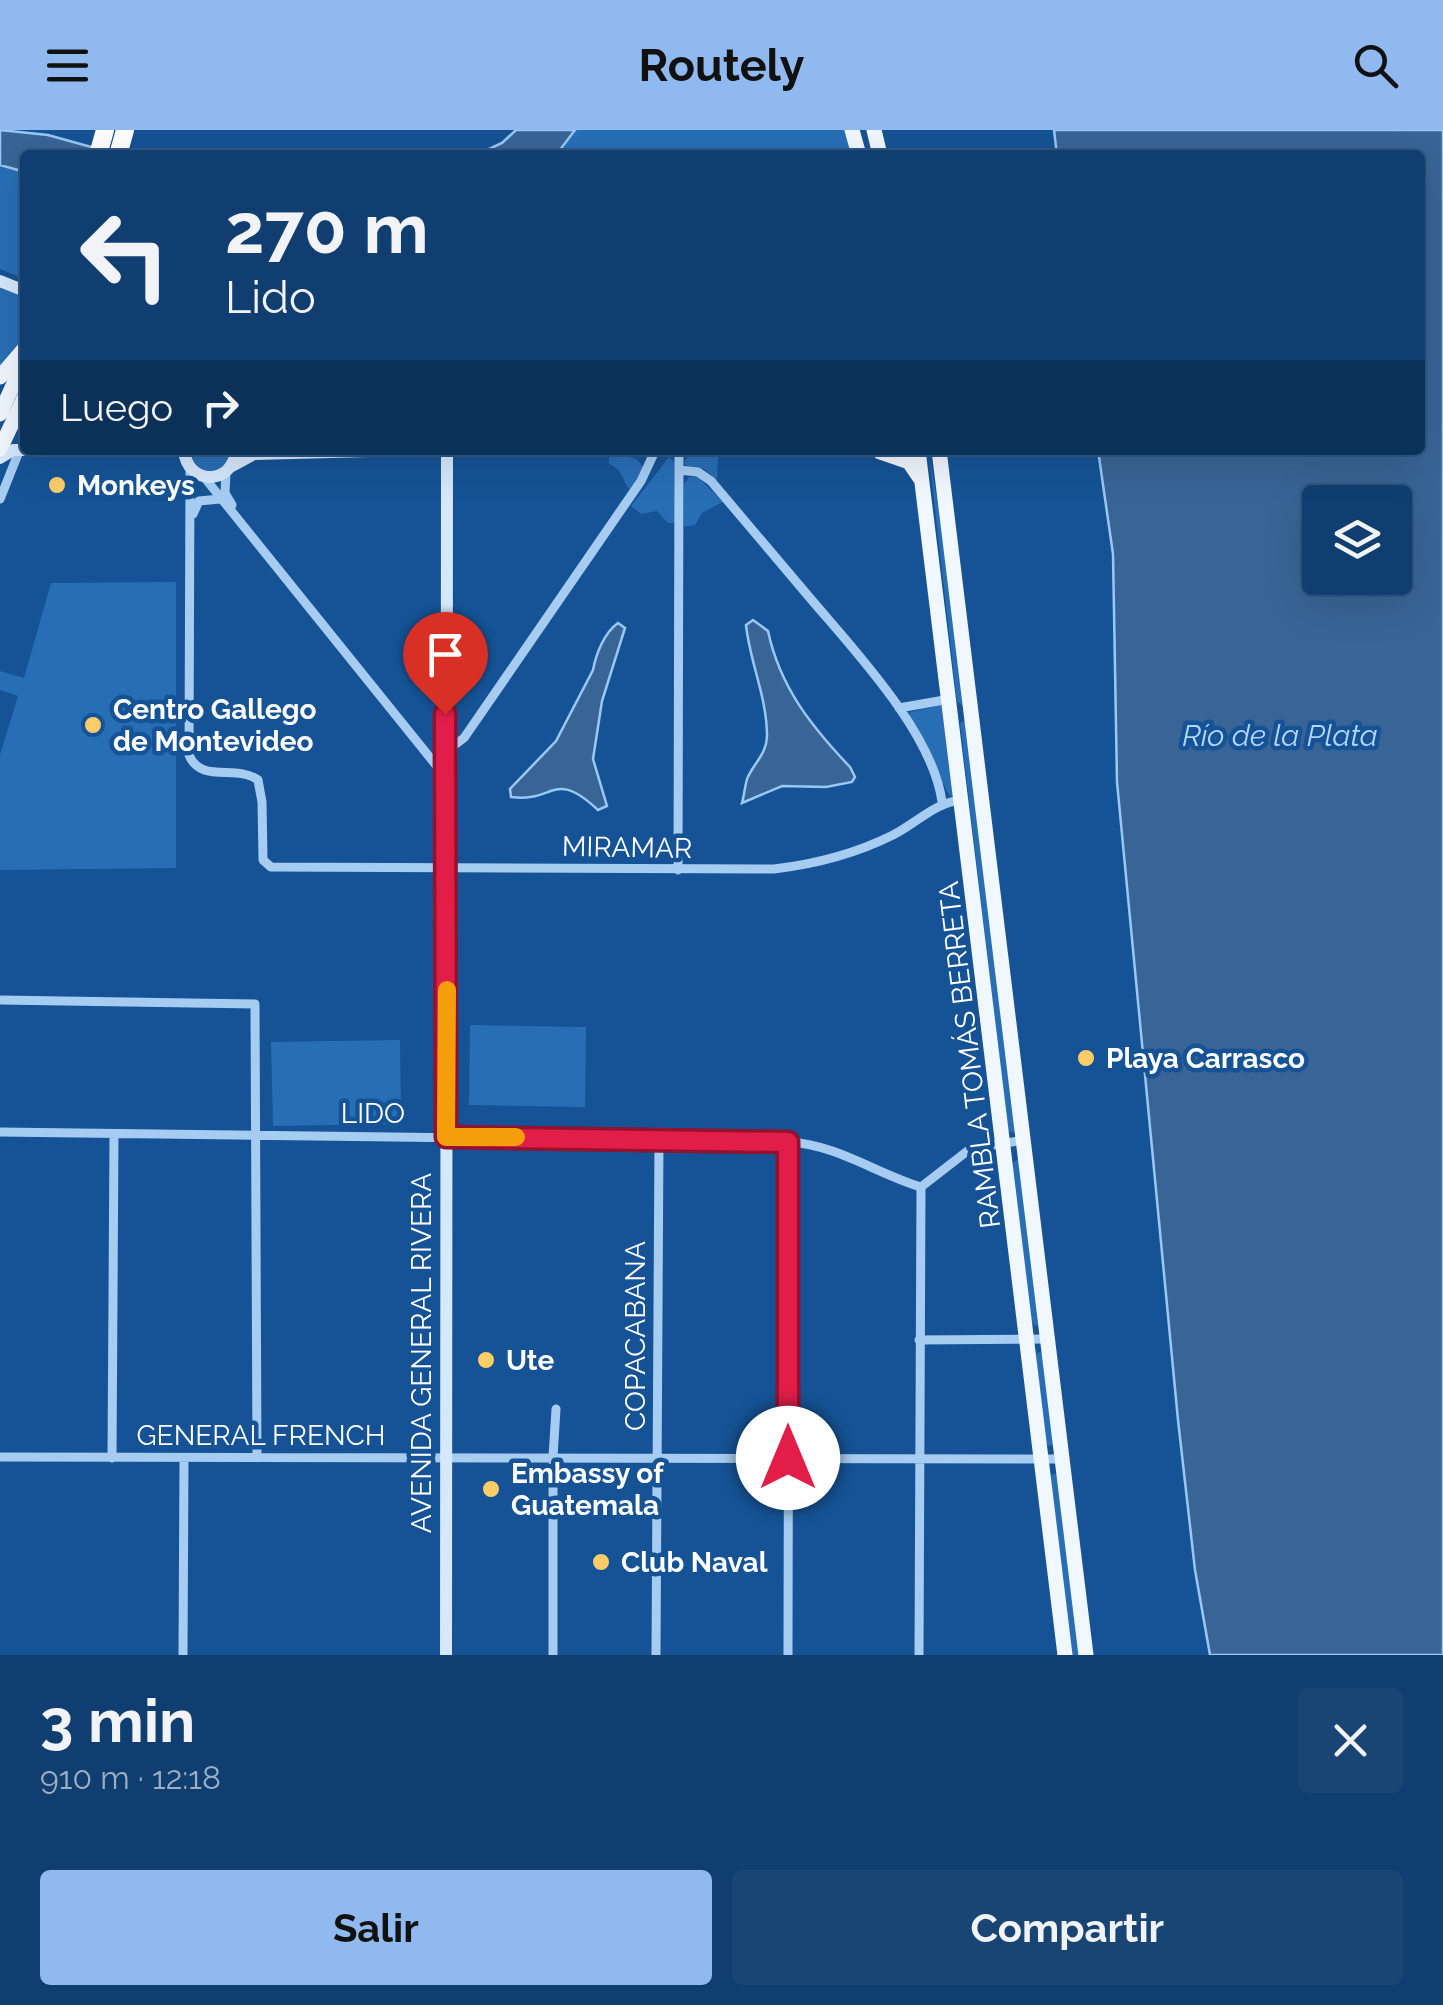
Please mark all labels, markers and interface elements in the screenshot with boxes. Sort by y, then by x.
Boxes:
icon: menu [40,38,95,93]
icon: search [1348,38,1403,93]
text: Routely [639,39,804,92]
text: 270 m [225,187,429,269]
icon: left [60,190,190,320]
text: Lido [225,271,316,324]
icon: right [193,380,248,435]
text: Luego [60,385,173,430]
place label: Monkeys [77,469,195,502]
marker: Monkeys [46,474,68,496]
map controls [1302,485,1412,595]
button: layers [1302,485,1412,595]
pin [403,612,488,715]
icon: arrive [418,627,473,682]
place label: Centro Gallego de Montevideo [113,693,316,758]
marker: Centro Gallego de Montevideo [82,714,104,736]
water label: Río de la Plata [1182,718,1378,753]
street label: MIRAMAR [562,830,692,865]
street label: RAMBLA TOMÁS BERRETA [932,880,1007,1230]
place label: Playa Carrasco [1106,1042,1305,1075]
marker: Playa Carrasco [1075,1047,1097,1069]
street label: LIDO [341,1097,405,1130]
street label: AVENIDA GENERAL RIVERA [405,1173,438,1533]
street label: COPACABANA [619,1241,652,1431]
place label: Ute [506,1344,554,1377]
marker: Ute [475,1349,497,1371]
position arrow [736,1406,840,1510]
street label: GENERAL FRENCH [137,1419,385,1452]
place label: Embassy of Guatemala [511,1457,665,1522]
marker: Embassy of Guatemala [480,1478,502,1500]
place label: Club Naval [621,1546,768,1579]
marker: Club Naval [590,1551,612,1573]
text: 3 min [40,1686,195,1756]
button: close [1298,1688,1403,1793]
text: 910 m · 12:18 [40,1759,221,1796]
button: Salir [40,1870,712,1985]
button: Compartir [732,1870,1403,1985]

